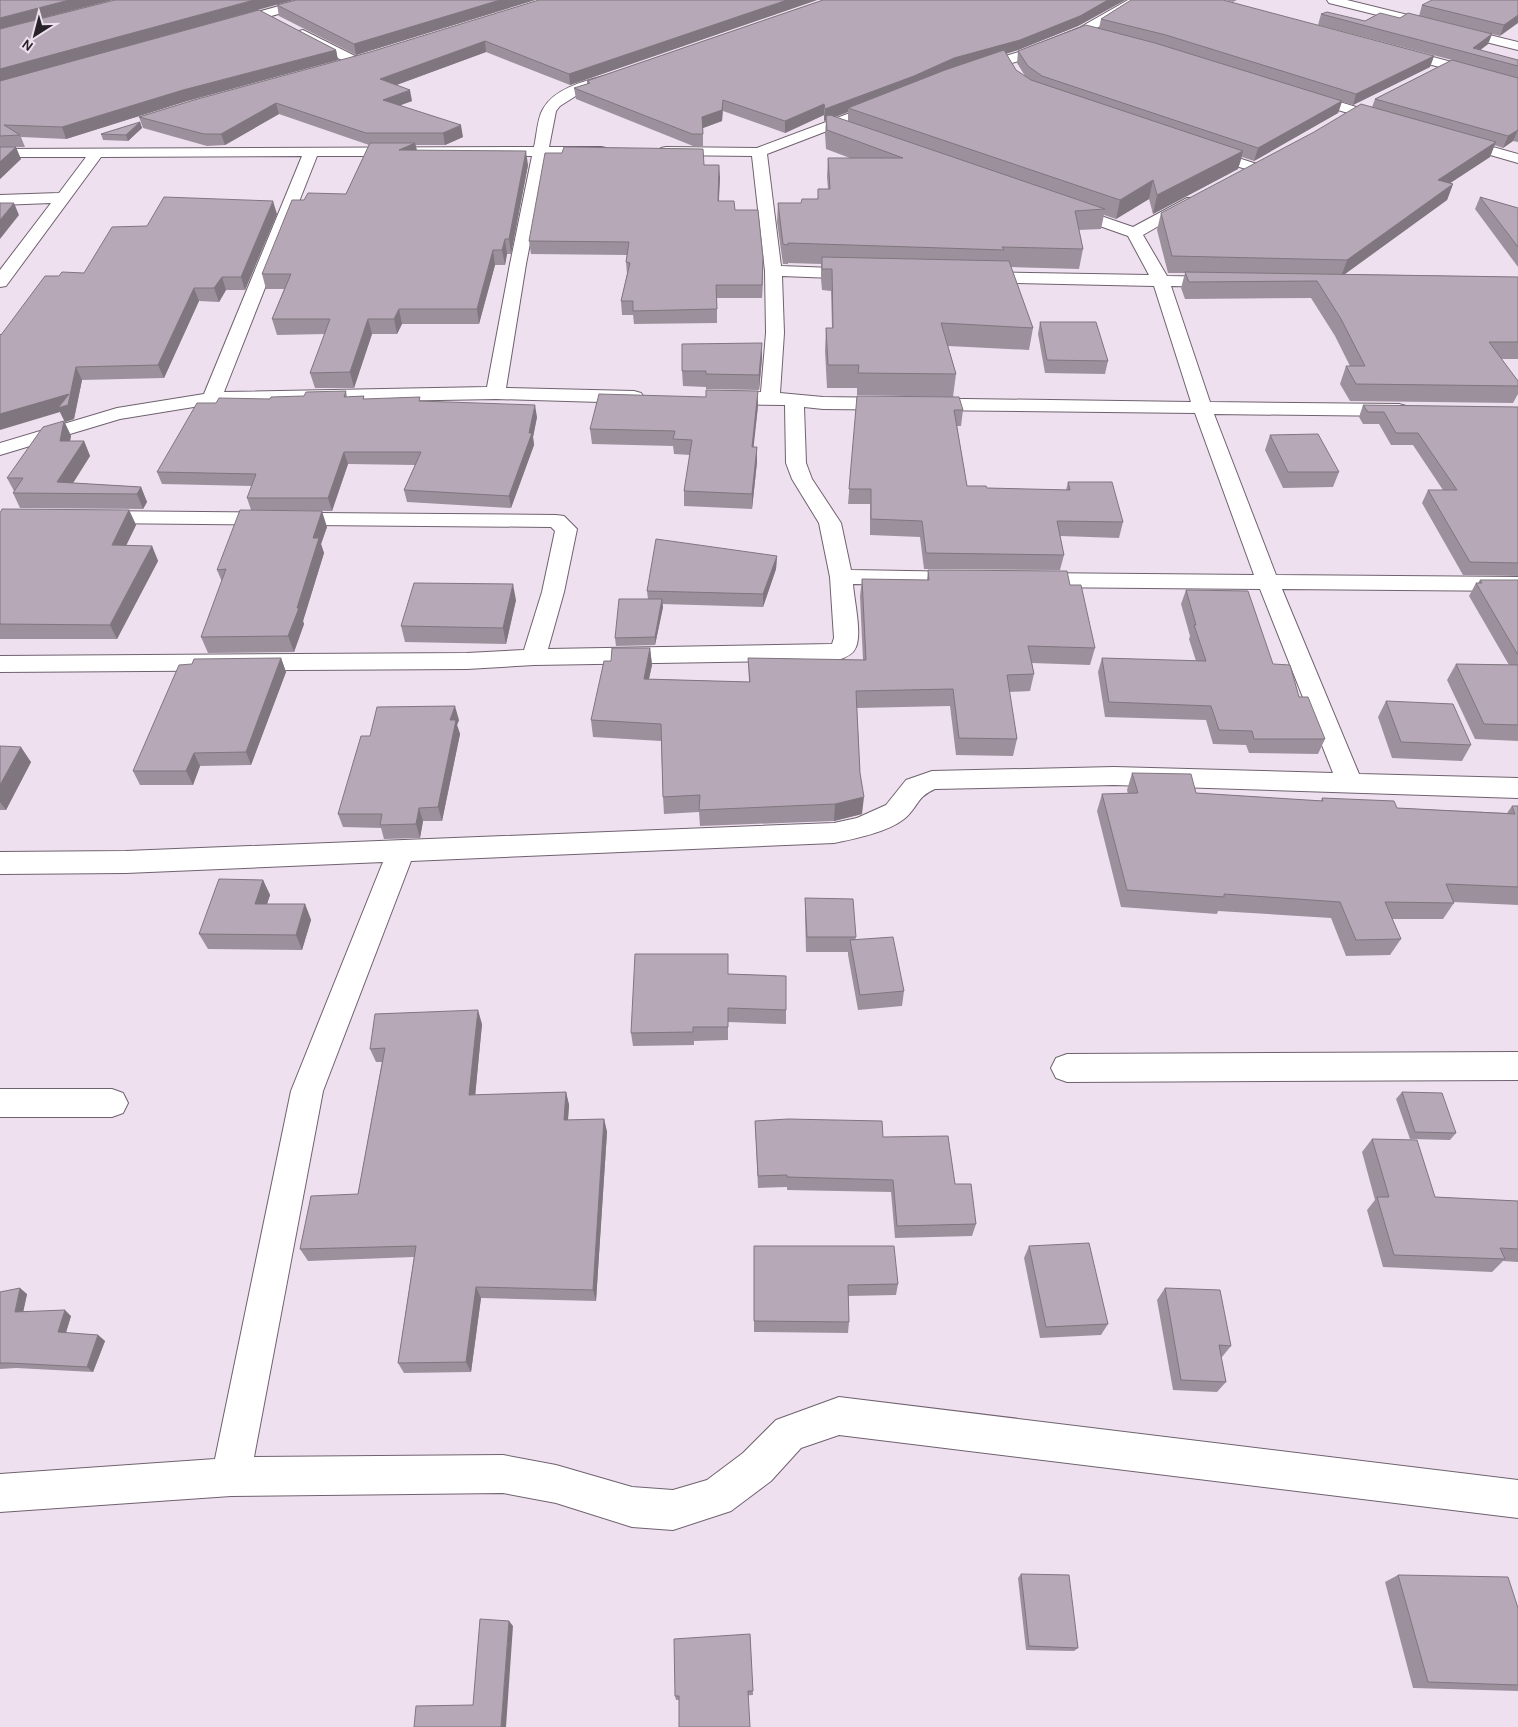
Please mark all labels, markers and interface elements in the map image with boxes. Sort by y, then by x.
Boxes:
north arrow [10,10,60,60]
text: N [19,35,37,55]

